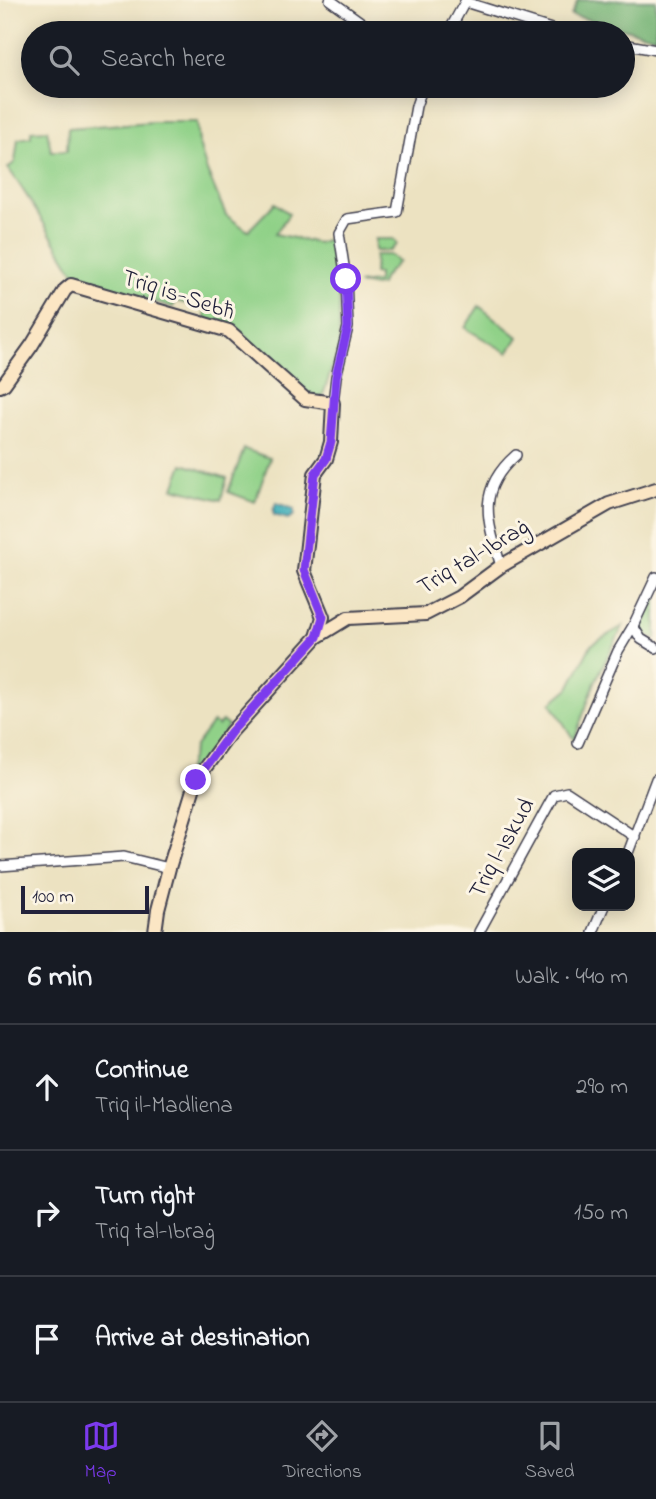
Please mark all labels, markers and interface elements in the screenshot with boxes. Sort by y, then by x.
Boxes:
search box [21,21,635,98]
icon: search [45,41,83,79]
text: Search here [101,41,226,79]
street label: Triq is-Sebħ [117,261,239,331]
route start [330,263,361,294]
street label: Triq tal-Ibraġ [411,511,537,605]
route end [180,764,211,795]
street label: Triq l-Iskud [461,792,545,906]
map controls [572,848,635,911]
button: layers [572,848,635,911]
scale bar [21,883,149,915]
text: 100 m [32,884,74,911]
text: 6 min [28,956,92,1000]
text: Walk · 440 m [515,961,628,994]
text: Continue [95,1052,188,1090]
icon: ahead [28,1068,66,1106]
text: 290 m [576,1071,628,1104]
text: Triq il-Madliena [95,1090,233,1123]
text: Turn right [95,1178,195,1216]
icon: right [28,1194,66,1232]
text: 150 m [574,1197,628,1230]
text: Triq tal-Ibraġ [95,1216,215,1249]
icon: arrive [28,1320,66,1358]
text: Arrive at destination [95,1320,310,1358]
tab: Map [82,1417,120,1486]
tab: Directions [283,1417,362,1486]
tab: Saved [525,1417,574,1486]

